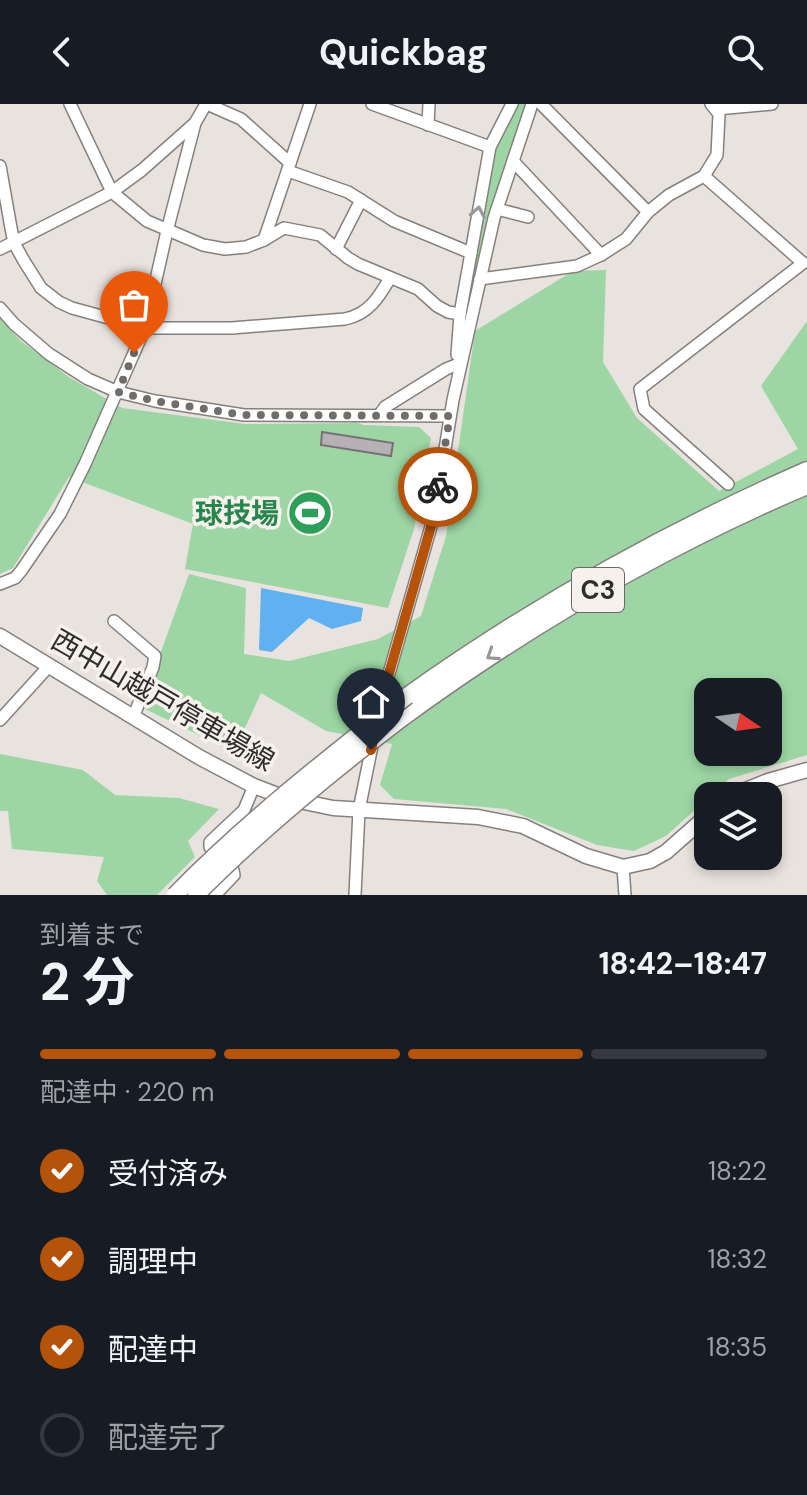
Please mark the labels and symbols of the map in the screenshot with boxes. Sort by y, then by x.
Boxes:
one-way arrow [469,205,486,218]
pin [100,271,168,353]
courier [398,447,478,527]
sports icon: 球技場 [286,489,334,537]
place label: 球技場 [195,495,279,532]
road number: C3 [572,568,624,612]
street label: 西中山越戸停車場線 [44,621,281,779]
one-way arrow [486,645,501,660]
pin [337,668,405,750]
north arrow [694,678,782,766]

